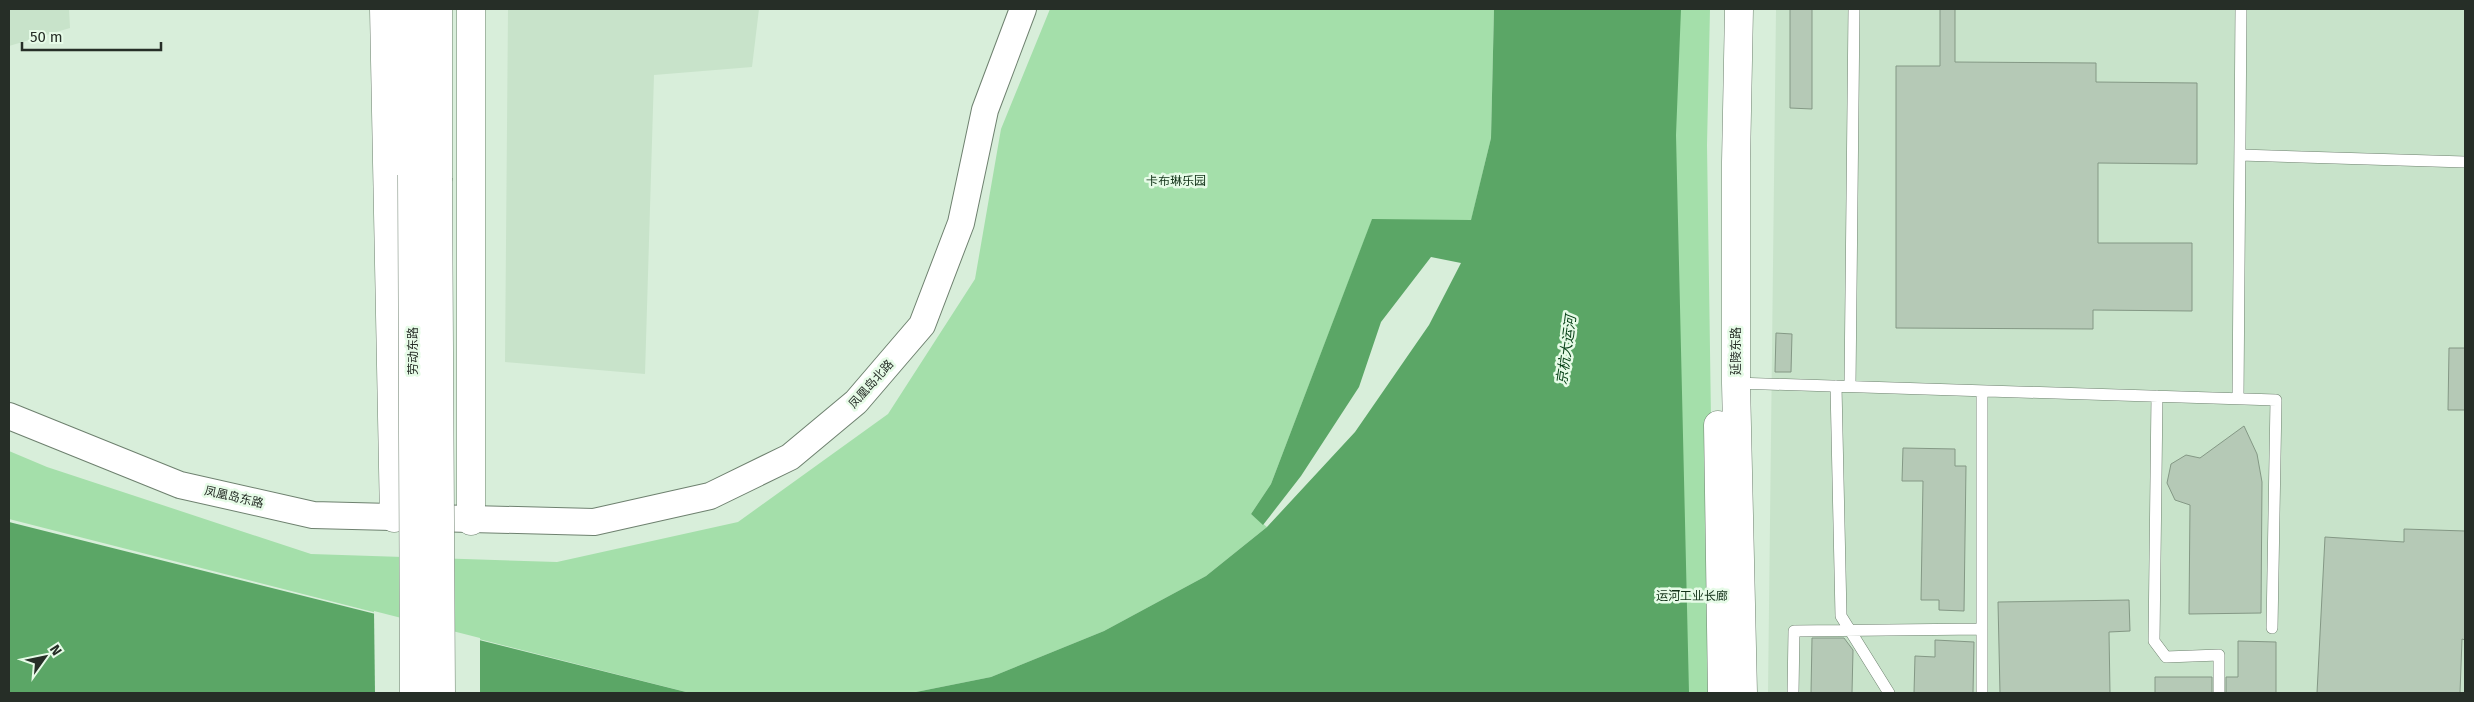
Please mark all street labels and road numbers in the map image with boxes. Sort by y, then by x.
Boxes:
street label: 劳动东路 [406,327,420,375]
street label: 延陵东路 [1729,327,1743,375]
street label: 凤凰岛北路 [846,357,896,411]
street label: 凤凰岛东路 [203,483,265,511]

